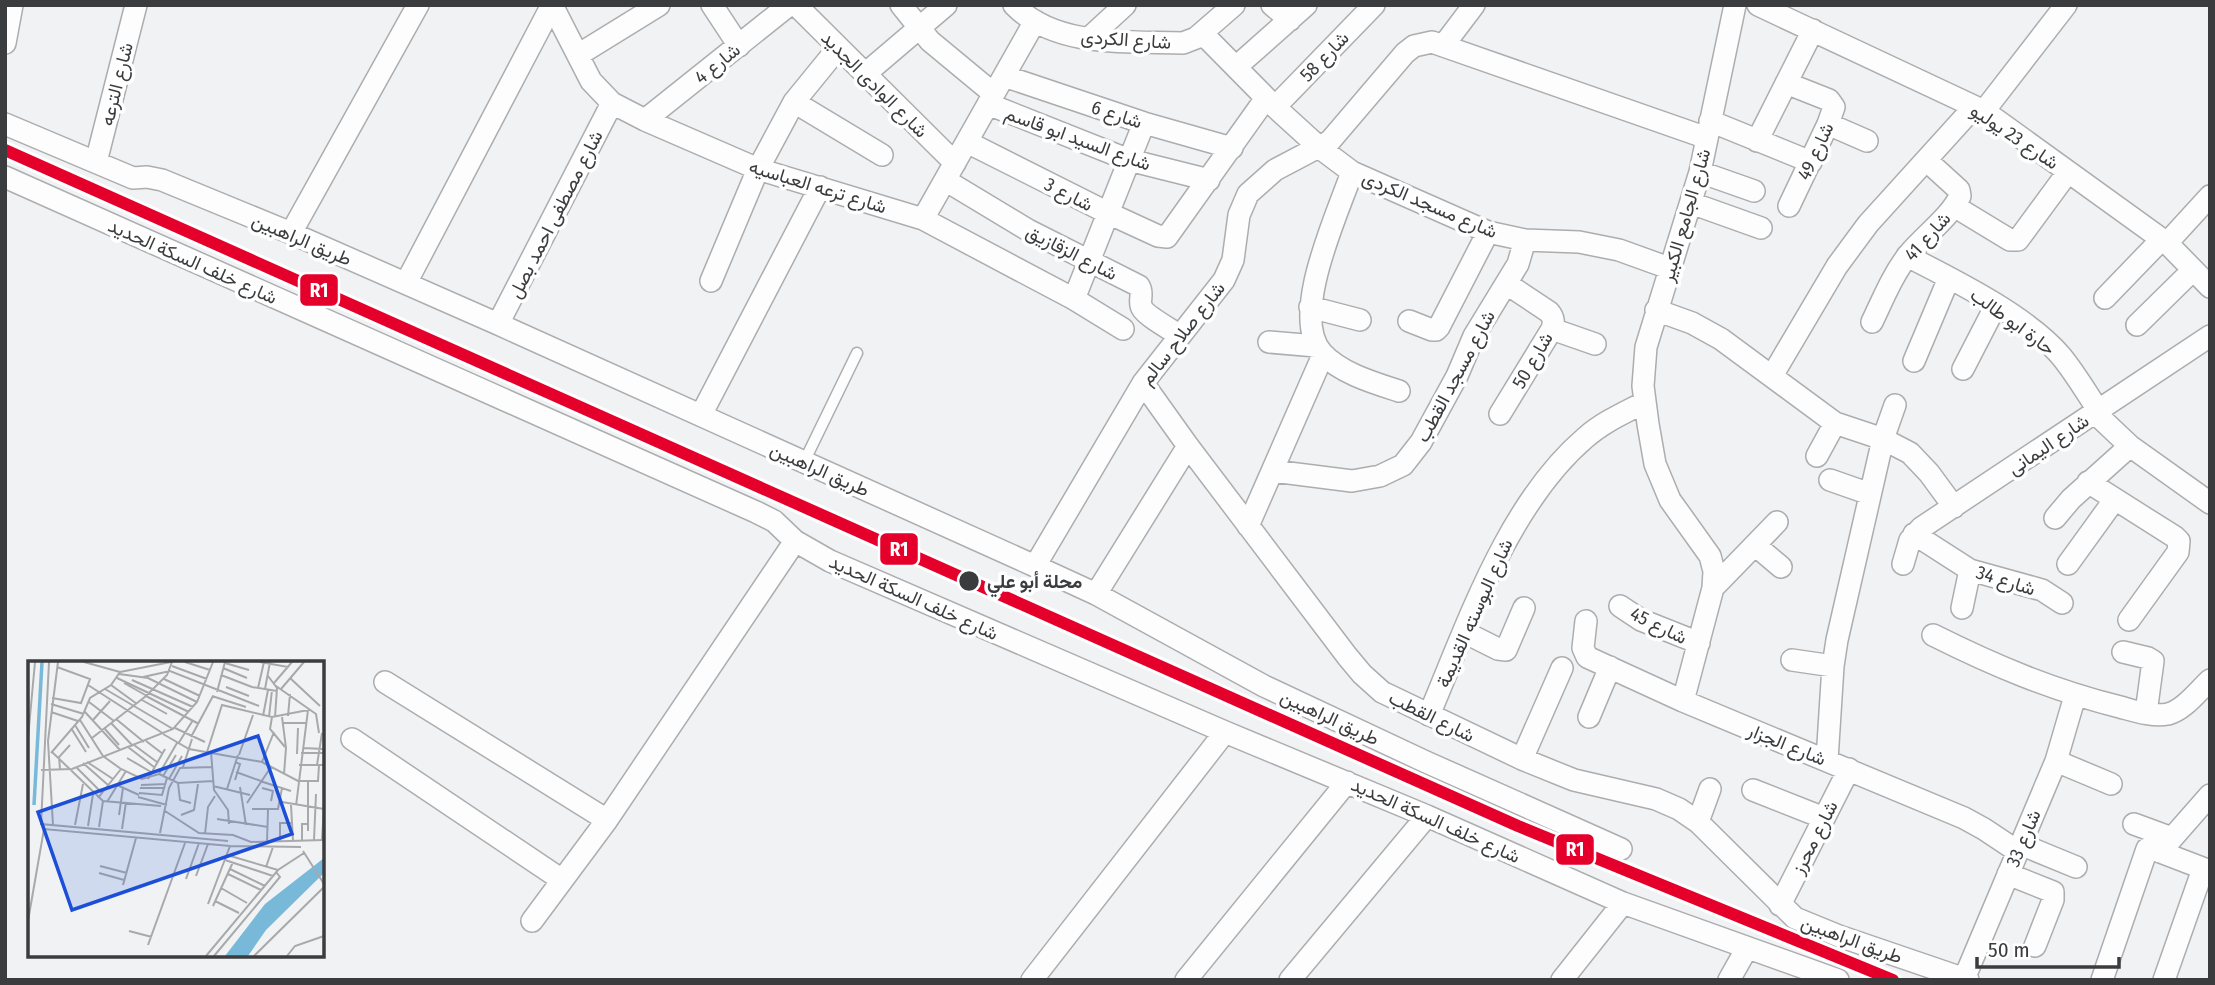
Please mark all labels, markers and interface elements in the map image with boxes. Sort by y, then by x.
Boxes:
street label: شارع الكردى [1080,25,1172,55]
street label: شارع الوادى الجديد [816,26,933,143]
street label: شارع 58 [1295,26,1355,87]
street label: شارع 4 [690,38,745,89]
street label: شارع الترعه [95,40,139,128]
street label: شارع 6 [1088,95,1145,134]
street label: شارع 23 يوليو [1966,99,2063,175]
street label: شارع السيد ابو قاسم [1001,101,1154,177]
street label: شارع 49 [1792,119,1840,184]
street label: شارع مصطفى احمد بصل [503,126,609,303]
street label: شارع الجامع الكبير [1655,146,1717,286]
street label: شارع ترعه العباسيه [746,155,889,219]
street label: شارع مسجد الكردى [1359,166,1501,244]
street label: شارع 3 [1040,173,1097,217]
street label: شارع 41 [1899,207,1956,266]
street label: طريق الراهبين [248,208,355,271]
street label: شارع خلف السكة الحديد [104,214,281,310]
street label: شارع الزقازيق [1022,220,1121,286]
line badge: R1 [299,273,339,307]
street label: شارع صلاح سالم [1135,277,1231,390]
text: R1 [310,279,328,302]
street label: حارة ابو طالب [1966,283,2060,360]
street label: شارع مسجد القطب [1411,306,1501,447]
street label: شارع 50 [1507,328,1559,393]
street label: شارع اليمانى [2003,409,2094,481]
street label: طريق الراهبين [767,437,873,502]
line badge: R1 [879,532,919,566]
street label: شارع البوسته القديمة [1431,535,1518,691]
text: R1 [890,538,908,561]
street label: شارع خلف السكة الحديد [825,550,1002,646]
street label: شارع 34 [1973,561,2038,601]
marker: محلة أبو علي [957,569,981,593]
place label: محلة أبو علي [987,570,1082,598]
street label: شارع 45 [1626,602,1691,650]
inset map [28,661,324,957]
street label: طريق الراهبين [1277,685,1383,750]
street label: شارع القطب [1385,686,1478,748]
street label: شارع الجزار [1743,718,1829,772]
street label: شارع خلف السكة الحديد [1347,773,1524,869]
street label: شارع محرز [1786,797,1844,879]
street label: شارع 33 [2001,806,2047,871]
line badge: R1 [1555,833,1595,866]
text: R1 [1566,838,1584,861]
street label: طريق الراهبين [1798,911,1906,968]
scale bar [1977,926,2119,970]
text: 50 m [1988,937,2030,963]

